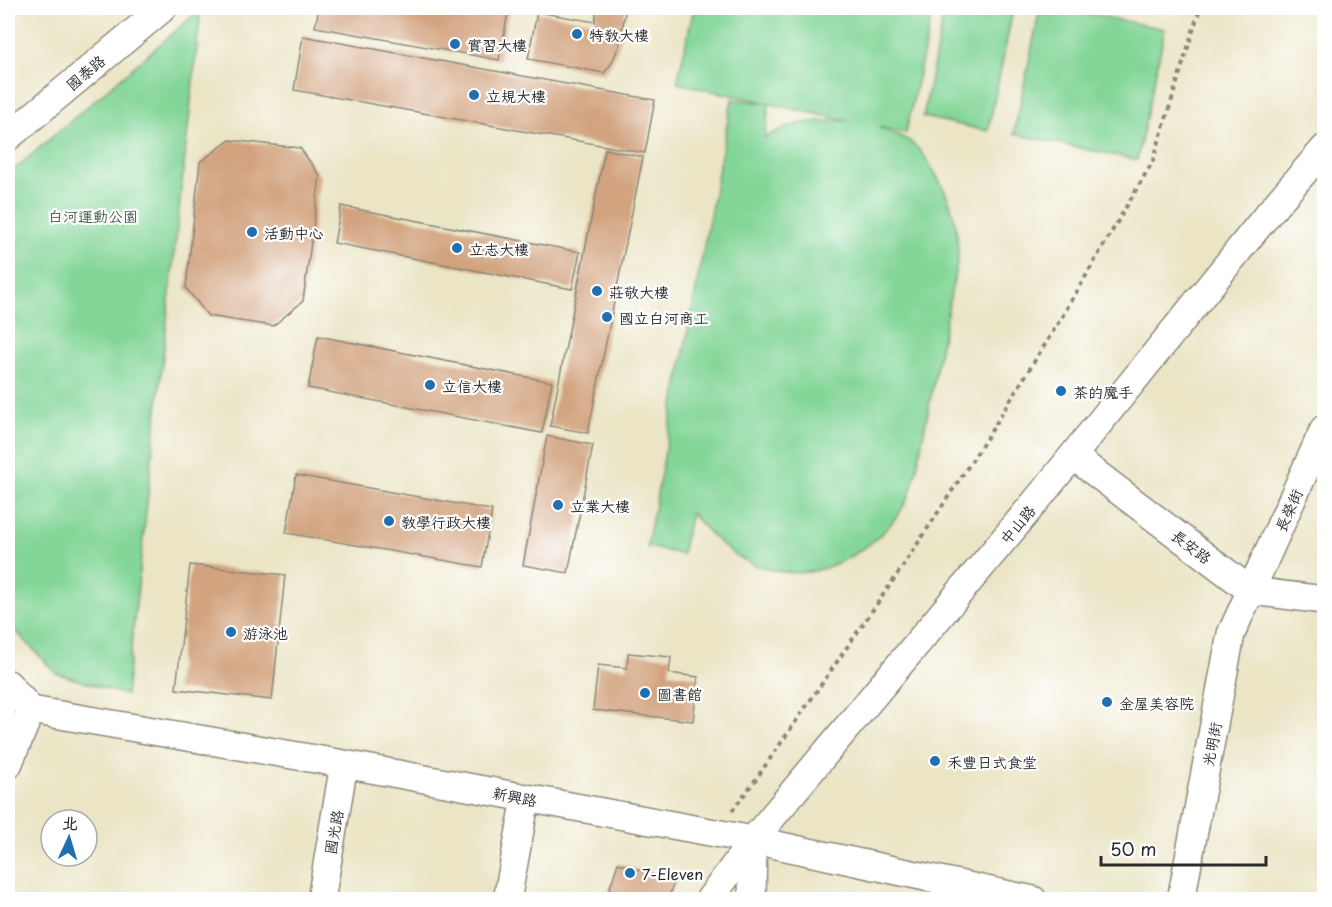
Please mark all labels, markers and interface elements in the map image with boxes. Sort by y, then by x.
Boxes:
place label: 特教大樓 [589,23,649,46]
marker: 特教大樓 [570,27,584,41]
place label: 實習大樓 [467,33,527,56]
marker: 實習大樓 [448,37,462,51]
street label: 國泰路 [60,49,110,95]
place label: 立規大樓 [486,84,546,107]
marker: 立規大樓 [467,88,481,102]
park label: 白河運動公園 [48,204,138,227]
place label: 活動中心 [264,221,324,244]
marker: 活動中心 [245,225,259,239]
place label: 立志大樓 [469,237,529,260]
marker: 立志大樓 [450,241,464,255]
place label: 莊敬大樓 [609,280,669,303]
marker: 莊敬大樓 [590,284,604,298]
place label: 國立白河商工 [619,306,709,329]
marker: 國立白河商工 [600,310,614,324]
place label: 立信大樓 [442,374,502,397]
marker: 立信大樓 [423,378,437,392]
place label: 茶的魔手 [1073,380,1133,403]
marker: 茶的魔手 [1054,384,1068,398]
street label: 長榮街 [1268,485,1308,535]
place label: 立業大樓 [570,494,630,517]
marker: 立業大樓 [551,498,565,512]
street label: 中山路 [994,499,1040,549]
place label: 教學行政大樓 [401,510,491,533]
marker: 教學行政大樓 [382,514,396,528]
street label: 長安路 [1167,523,1217,569]
place label: 游泳池 [243,621,288,644]
marker: 游泳池 [224,625,238,639]
place label: 圖書館 [657,682,702,705]
marker: 圖書館 [638,686,652,700]
place label: 金屋美容院 [1119,691,1194,714]
marker: 金屋美容院 [1100,695,1114,709]
street label: 光明街 [1195,720,1227,768]
place label: 禾豐日式食堂 [947,750,1037,773]
marker: 禾豐日式食堂 [928,754,942,768]
street label: 新興路 [491,780,539,812]
north arrow [39,808,99,868]
street label: 國光路 [318,808,348,856]
text: 北 [61,810,79,835]
scale bar [1101,829,1266,867]
text: 50 m [1110,835,1157,862]
place label: 7-Eleven [642,862,703,885]
marker: 7-Eleven [623,866,637,880]

